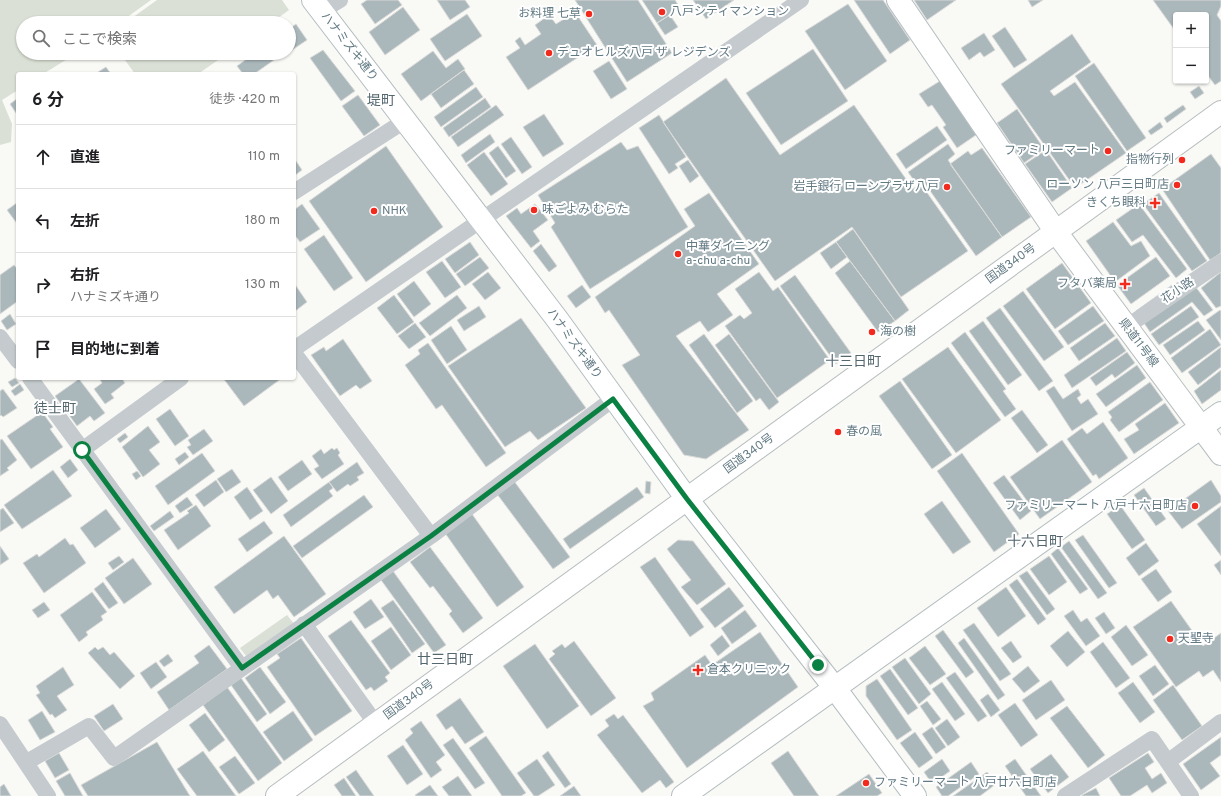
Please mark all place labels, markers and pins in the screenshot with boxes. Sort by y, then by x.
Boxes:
place label: 八戸シティマンション [670,4,789,20]
place label: お料理 七草 [518,6,581,22]
marker: 八戸シティマンション [657,7,667,17]
marker: お料理 七草 [584,9,594,19]
place label: デュオヒルズ八戸 ザ レジデンズ [557,45,730,61]
marker: デュオヒルズ八戸 ザ レジデンズ [544,48,554,58]
place label: ファミリーマート [1004,143,1100,159]
marker: ファミリーマート [1103,146,1113,156]
place label: 指物行列 [1126,152,1174,168]
marker: 指物行列 [1177,155,1187,165]
place label: ローソン 八戸三日町店 [1046,177,1169,193]
place label: 岩手銀行 ローンプラザ八戸 [793,179,939,195]
marker: ローソン 八戸三日町店 [1172,180,1182,190]
marker: 岩手銀行 ローンプラザ八戸 [942,182,952,192]
place label: きくち眼科 [1086,195,1146,211]
marker: きくち眼科 [1149,197,1161,209]
place label: 味ごよみ むらた [542,202,629,218]
place label: NHK [382,203,407,219]
marker: 味ごよみ むらた [529,205,539,215]
marker: NHK [369,206,379,216]
place label: 中華ダイニング a-chu a-chu [686,239,770,269]
marker: 中華ダイニング a-chu a-chu [673,249,683,259]
place label: フタバ薬局 [1057,276,1117,292]
marker: フタバ薬局 [1120,279,1130,289]
place label: 海の樹 [880,324,916,340]
marker: 海の樹 [867,327,877,337]
place label: 春の風 [846,424,882,440]
marker: 春の風 [833,427,843,437]
place label: ファミリーマート 八戸十六日町店 [1004,498,1187,514]
marker: ファミリーマート 八戸十六日町店 [1190,501,1200,511]
place label: 天聖寺 [1178,631,1214,647]
marker: 天聖寺 [1165,634,1175,644]
place label: 倉本クリニック [707,662,791,678]
marker: 倉本クリニック [692,664,704,676]
place label: ファミリーマート 八戸廿六日町店 [874,775,1057,791]
marker: ファミリーマート 八戸廿六日町店 [861,778,871,788]

